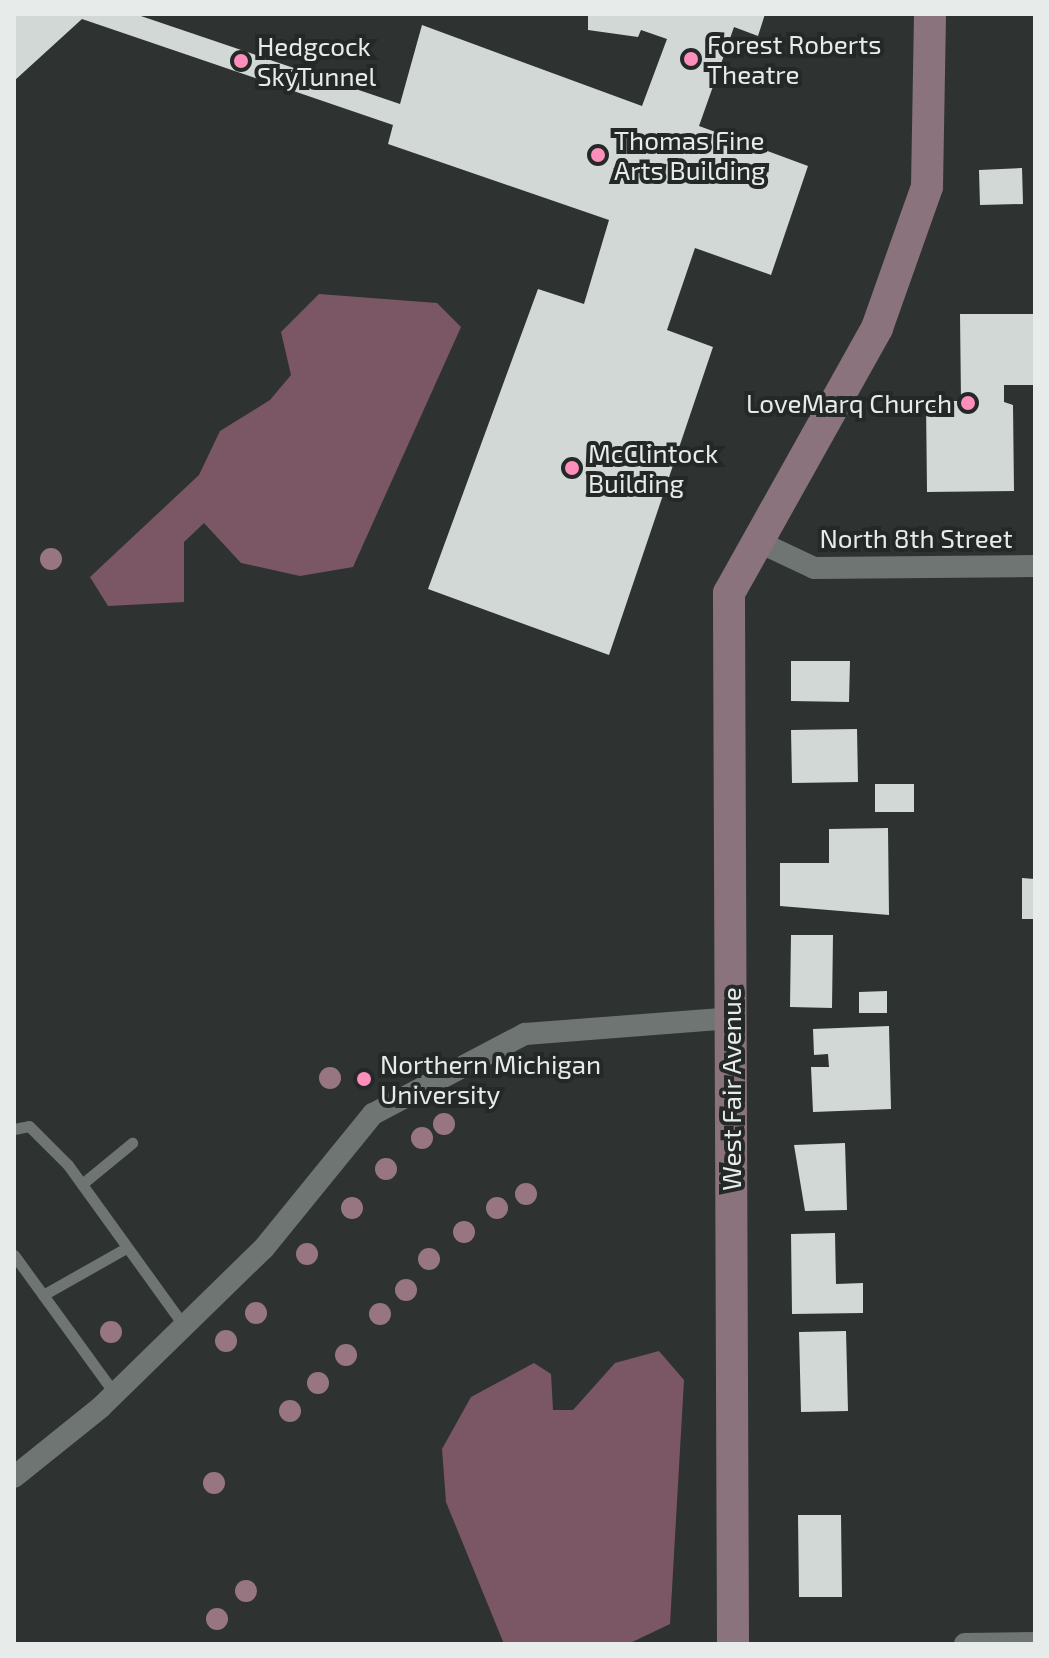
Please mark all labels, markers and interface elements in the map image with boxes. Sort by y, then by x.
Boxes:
place label: Forest Roberts Theatre [707,28,881,90]
place label: Hedgcock SkyTunnel [257,30,376,92]
marker: Forest Roberts Theatre [682,50,700,68]
marker: Hedgcock SkyTunnel [232,52,250,70]
place label: Thomas Fine Arts Building [614,124,766,186]
marker: Thomas Fine Arts Building [589,146,607,164]
place label: LoveMarq Church [746,387,952,419]
marker: LoveMarq Church [959,394,977,412]
place label: McClintock Building [588,437,718,498]
marker: McClintock Building [563,459,581,477]
street label: North 8th Street [819,522,1013,554]
street label: West Fair Avenue [715,987,747,1191]
place label: Northern Michigan University [380,1048,601,1110]
marker: Northern Michigan University [355,1070,373,1088]

